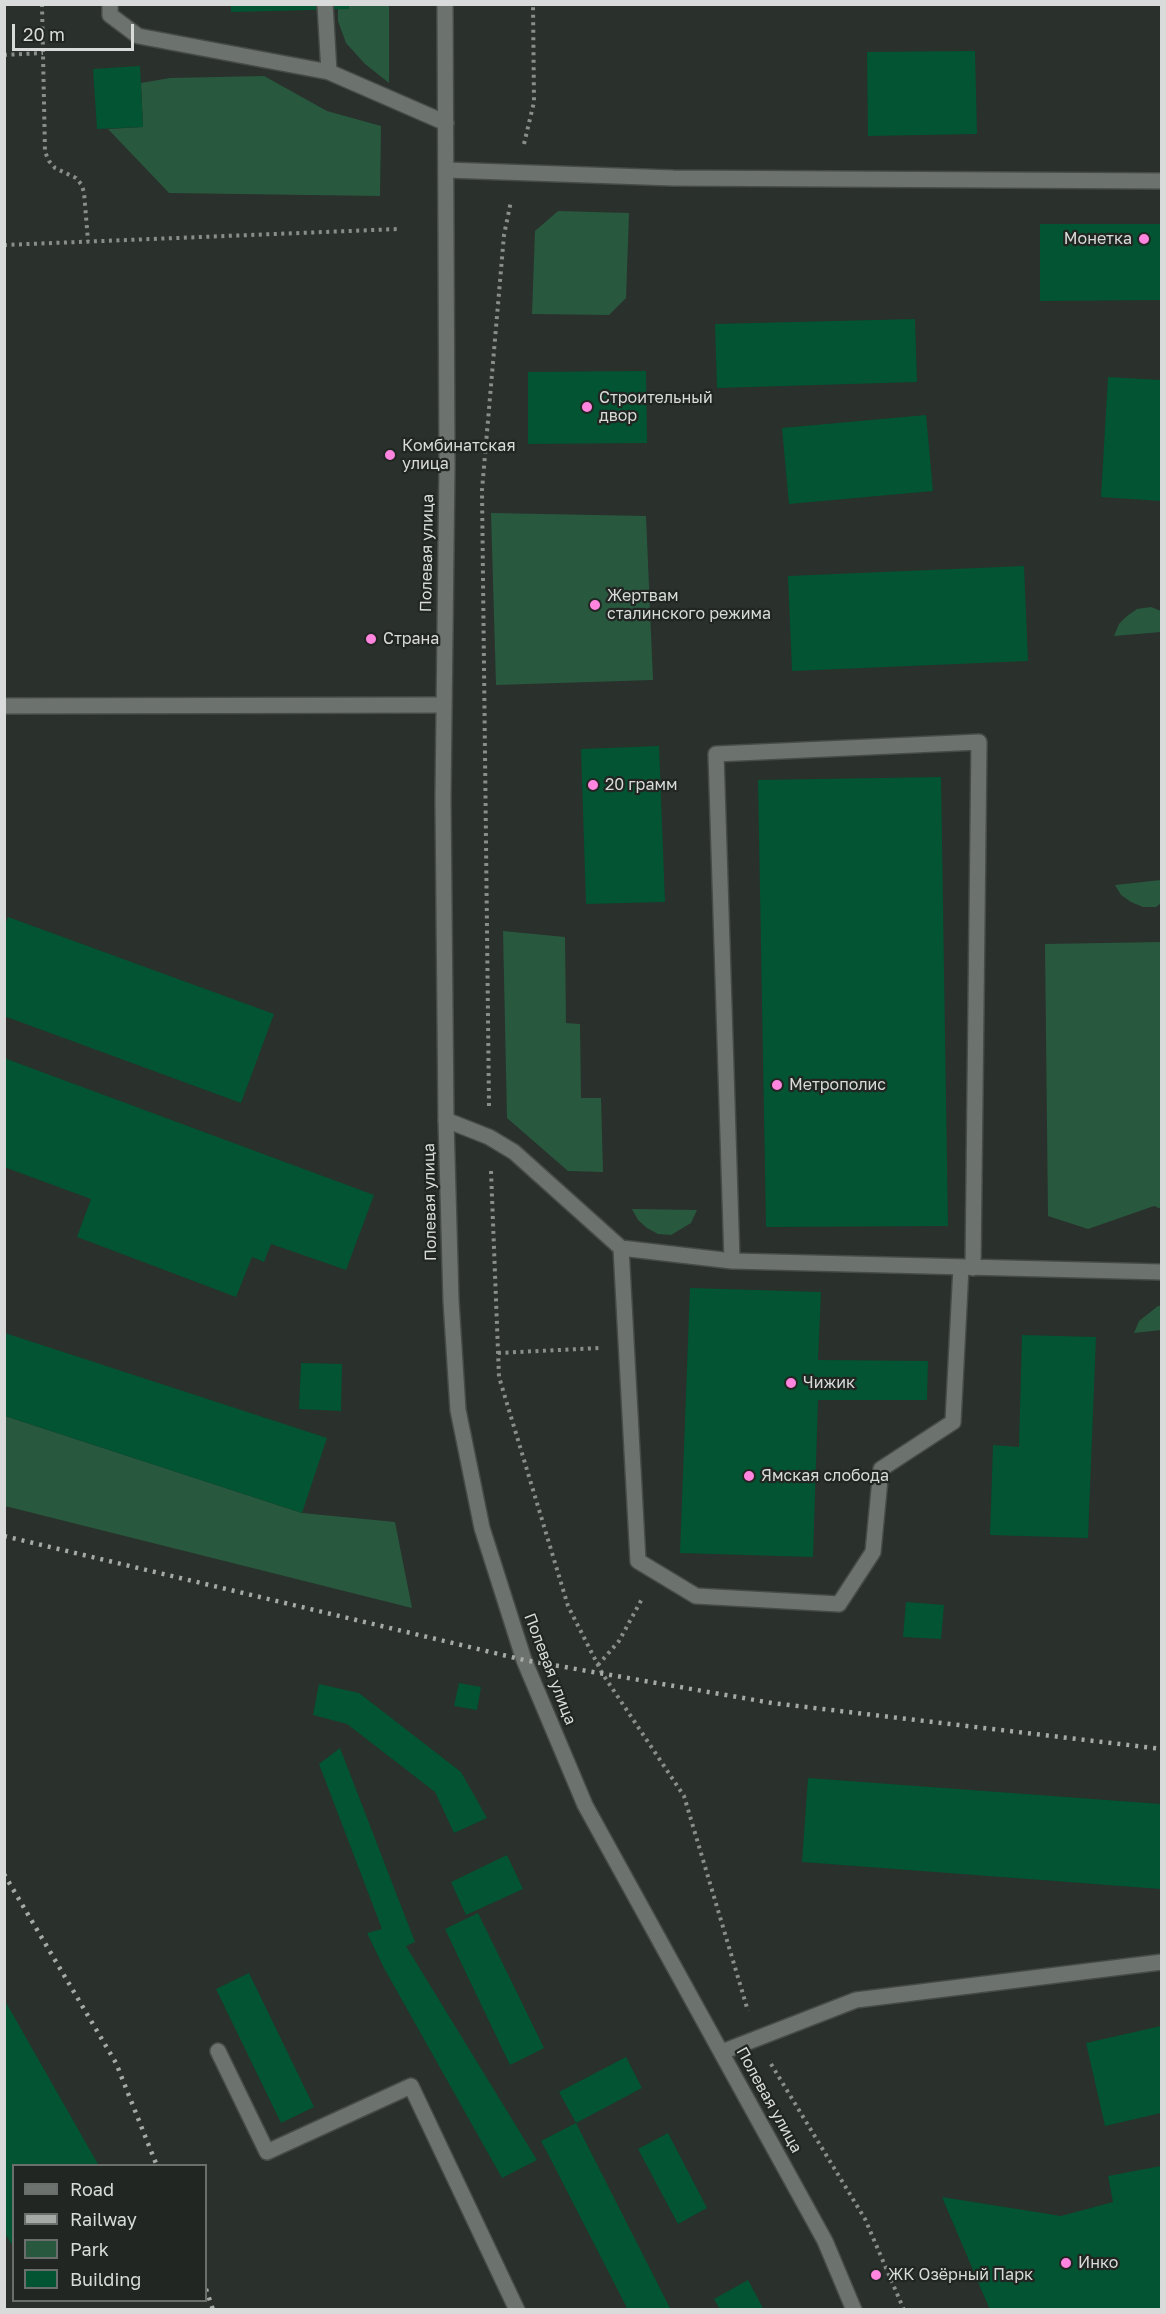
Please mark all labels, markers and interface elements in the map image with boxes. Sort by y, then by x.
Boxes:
scale bar [15,12,136,50]
text: 20 m [23,23,65,45]
place label: Монетка [1064,229,1132,249]
marker: Монетка [1137,232,1151,246]
place label: Строительный двор [599,388,713,426]
marker: Строительный двор [580,400,594,414]
place label: Комбинатская улица [402,436,516,474]
marker: Комбинатская улица [383,448,397,462]
street label: Полевая улица [416,494,438,612]
place label: Жертвам сталинского режима [607,586,771,624]
marker: Жертвам сталинского режима [588,598,602,612]
place label: Страна [383,629,439,649]
marker: Страна [364,632,378,646]
place label: 20 грамм [605,775,677,795]
marker: 20 грамм [586,778,600,792]
place label: Метрополис [789,1075,886,1095]
marker: Метрополис [770,1078,784,1092]
street label: Полевая улица [419,1143,441,1261]
place label: Чижик [803,1373,855,1393]
marker: Чижик [784,1376,798,1390]
place label: Ямская слобода [761,1466,889,1486]
marker: Ямская слобода [742,1469,756,1483]
street label: Полевая улица [520,1610,580,1728]
street label: Полевая улица [732,2044,806,2156]
legend [12,2164,207,2302]
text: Road [70,2178,114,2200]
text: Railway [70,2208,137,2230]
text: Park [70,2238,109,2260]
place label: Инко [1078,2253,1118,2273]
marker: Инко [1059,2256,1073,2270]
place label: ЖК Озёрный Парк [888,2265,1033,2285]
text: Building [70,2268,141,2290]
marker: ЖК Озёрный Парк [869,2268,883,2282]

